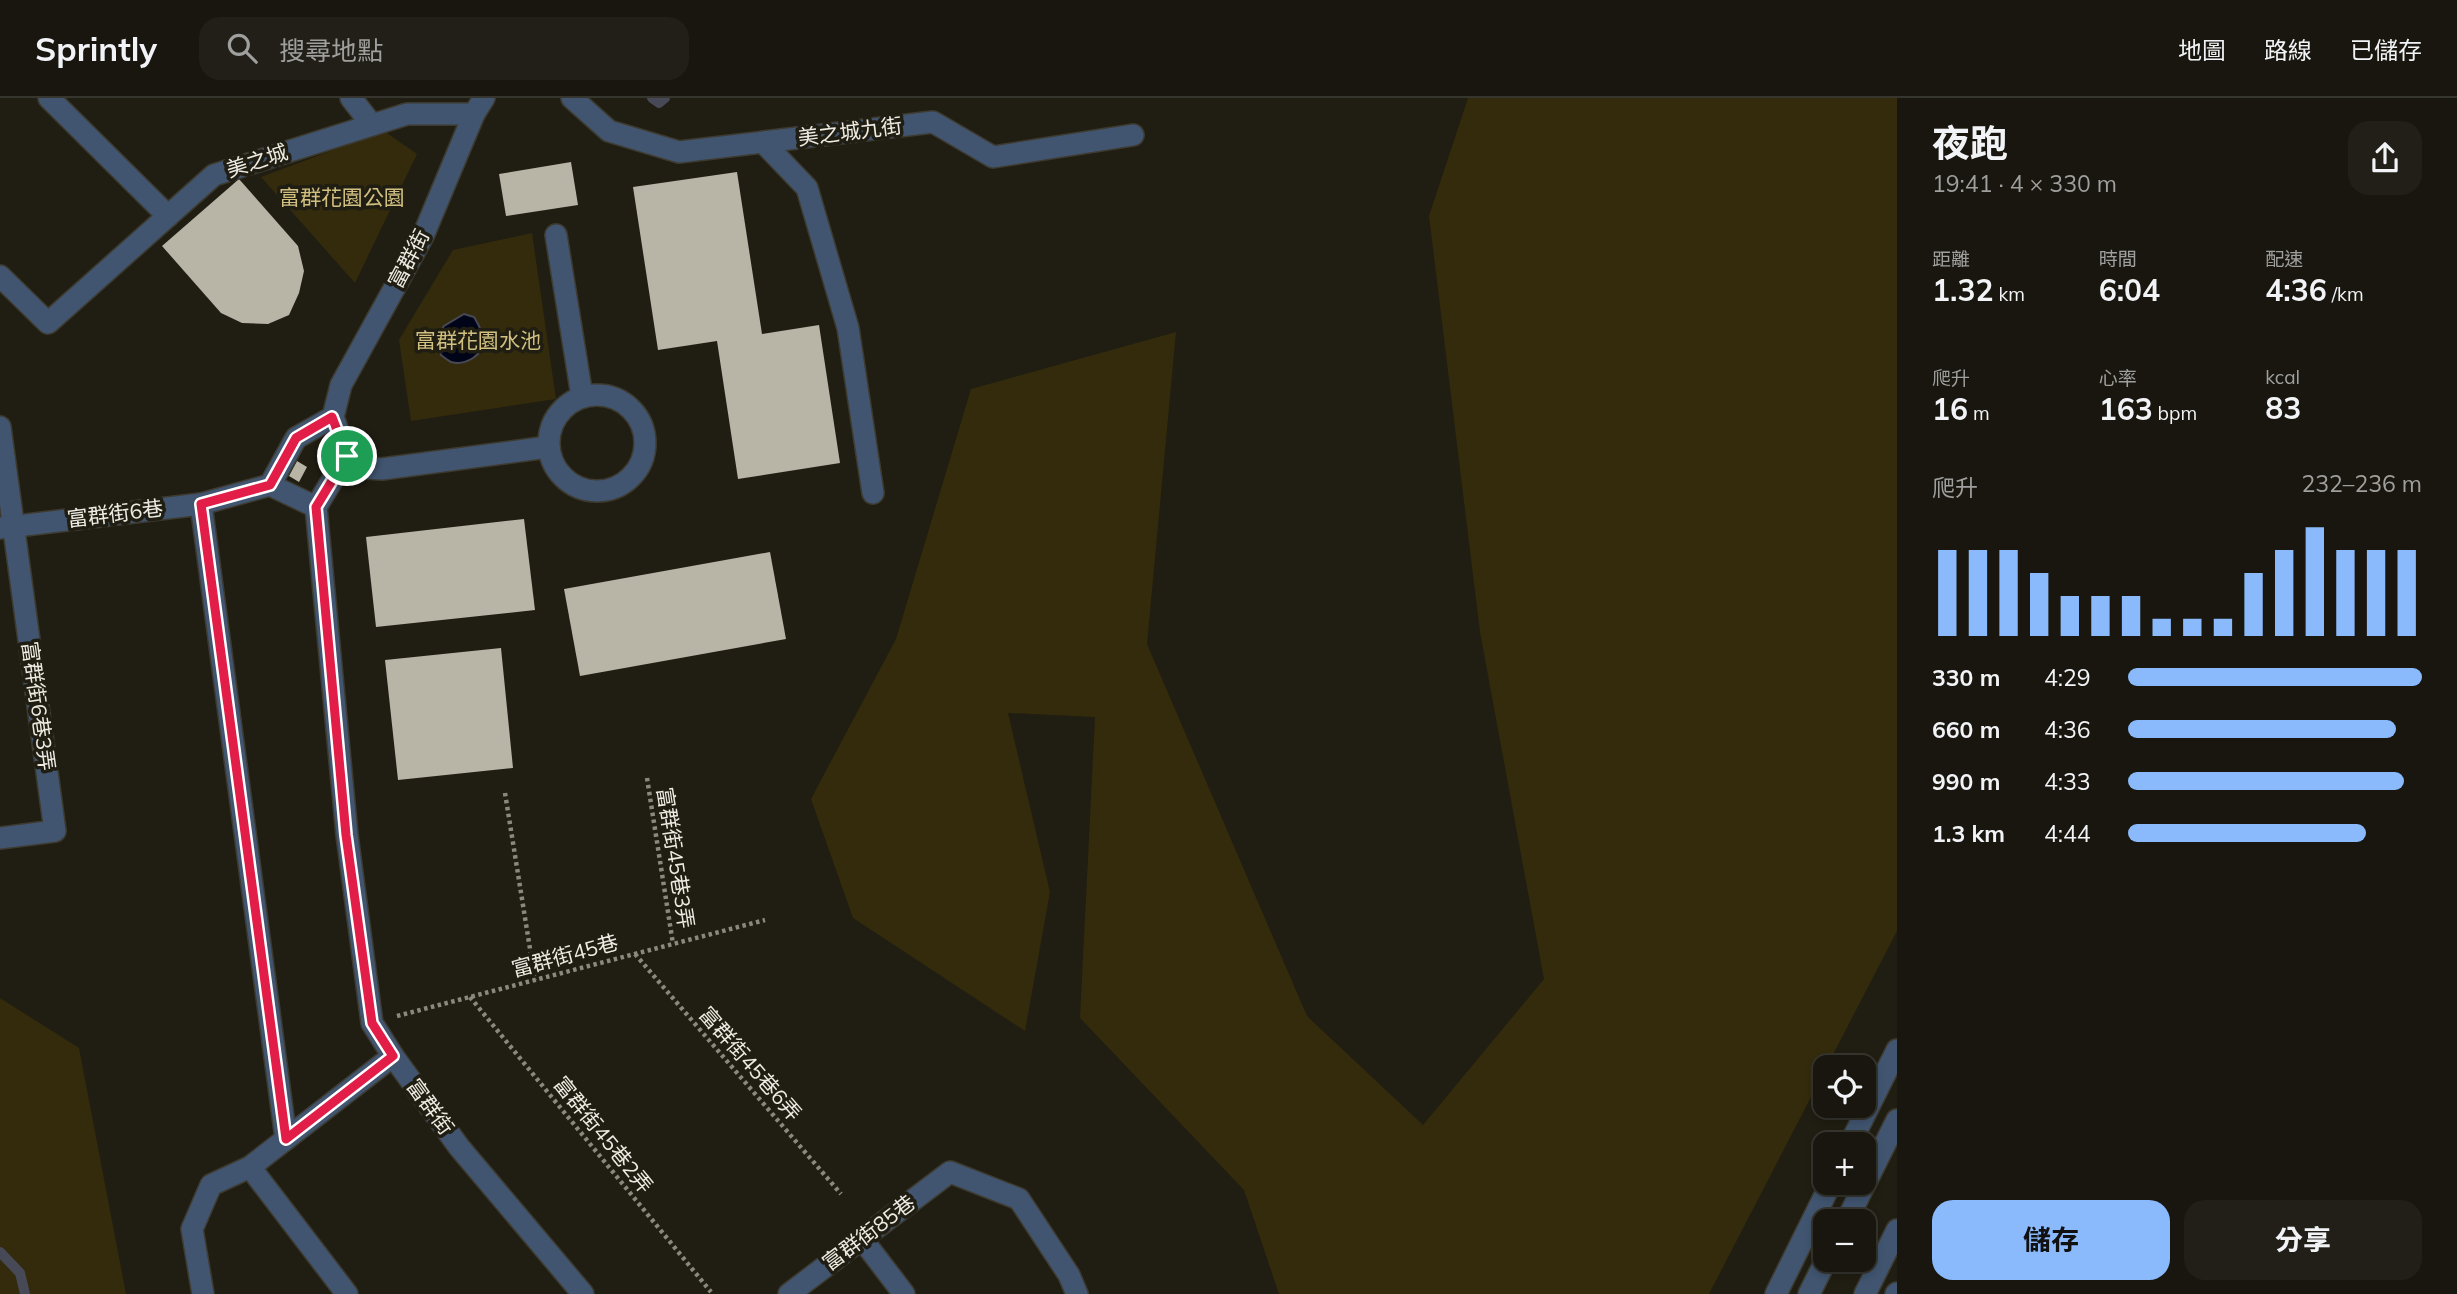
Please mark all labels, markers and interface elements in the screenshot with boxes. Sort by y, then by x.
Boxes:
search box [199,17,689,80]
text: Sprintly [35,28,157,69]
icon: search [223,29,261,67]
text: 搜尋地點 [279,34,383,67]
text: 地圖 [2178,35,2226,65]
text: 路線 [2264,35,2312,65]
text: 已儲存 [2350,35,2422,65]
street label: 美之城九街 [796,112,904,150]
text: 夜跑 [1932,119,2008,167]
button: share [2348,121,2422,195]
street label: 美之城 [223,138,291,182]
text: 19:41 · 4 × 330 m [1932,169,2117,198]
park label: 富群花園公園 [279,184,405,210]
street label: 富群街 [382,225,434,292]
text: 距離 [1932,247,1970,271]
text: 時間 [2099,247,2137,271]
text: 配速 [2265,247,2303,271]
text: 1.32 [1932,271,1993,309]
text: 6:04 [2099,271,2160,309]
text: 4:36 [2265,271,2327,309]
text: km [1993,282,2025,306]
text: /km [2327,282,2364,306]
park label: 富群花園水池 [415,327,541,353]
text: kcal [2265,365,2300,389]
text: 爬升 [1932,366,1970,390]
text: 心率 [2099,366,2137,390]
text: 83 [2265,389,2301,427]
text: 16 [1932,390,1968,428]
text: 163 [2099,390,2153,428]
text: m [1968,401,1990,425]
text: bpm [2153,401,2197,425]
pin [317,426,377,486]
icon: arrive [328,437,366,475]
text: 232–236 m [2301,469,2422,498]
text: 爬升 [1932,473,1978,502]
street label: 富群街6巷 [65,494,164,532]
street label: 富群街6巷3弄 [17,640,61,772]
text: 330 m [1932,663,2000,692]
text: 4:29 [2044,663,2091,692]
text: 660 m [1932,715,2000,744]
text: 4:36 [2044,715,2091,744]
text: 990 m [1932,767,2000,796]
text: 4:33 [2044,767,2091,796]
street label: 富群街45巷3弄 [652,785,700,930]
text: 1.3 km [1932,819,2005,848]
text: 4:44 [2044,819,2091,848]
street label: 富群街45巷 [509,928,621,982]
street label: 富群街45巷6弄 [694,1001,807,1126]
map controls [1813,1055,1876,1272]
button: locate [1813,1055,1876,1118]
street label: 富群街45巷2弄 [549,1071,659,1198]
street label: 富群街 [402,1073,460,1140]
button: + [1813,1132,1876,1195]
street label: 富群街85巷 [817,1189,920,1275]
button: 儲存 [1932,1200,2170,1280]
button: 分享 [2184,1200,2422,1280]
button: − [1813,1209,1876,1272]

